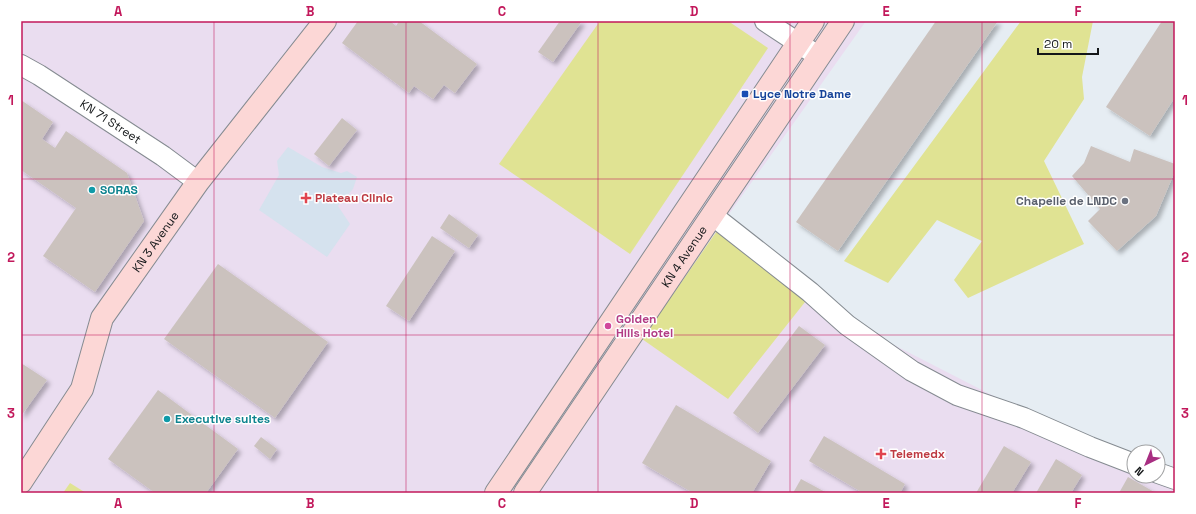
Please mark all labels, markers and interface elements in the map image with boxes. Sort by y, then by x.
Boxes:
text: A [114,3,123,20]
text: B [306,3,315,20]
text: C [498,3,506,20]
text: D [690,3,699,20]
text: E [882,3,890,20]
text: F [1075,3,1082,20]
scale bar [1038,30,1098,56]
text: 20 m [1044,36,1072,52]
place label: Lyce Notre Dame [753,86,851,102]
marker: Lyce Notre Dame [740,89,750,99]
text: 1 [8,92,14,109]
text: 1 [1182,92,1188,109]
street label: KN 71 Street [77,96,144,148]
place label: SORAS [100,182,138,198]
marker: SORAS [87,185,97,195]
place label: Plateau Clinic [315,190,393,206]
marker: Plateau Clinic [300,192,312,204]
place label: Chapelle de LNDC [1016,193,1117,209]
marker: Chapelle de LNDC [1120,196,1130,206]
street label: KN 3 Avenue [129,208,183,276]
street label: KN 4 Avenue [658,223,711,291]
text: 2 [7,249,15,266]
text: 2 [1181,249,1189,266]
place label: Golden Hills Hotel [616,311,673,341]
marker: Golden Hills Hotel [603,321,613,331]
text: 3 [7,405,15,422]
text: 3 [1181,405,1189,422]
place label: Executive suites [175,411,270,427]
marker: Executive suites [162,414,172,424]
north arrow [1126,444,1166,484]
place label: Telemedx [890,446,945,462]
marker: Telemedx [875,448,887,460]
text: N [1132,464,1147,479]
text: A [114,495,123,512]
text: B [306,495,315,512]
text: C [498,495,506,512]
text: D [690,495,699,512]
text: E [882,495,890,512]
text: F [1075,495,1082,512]

